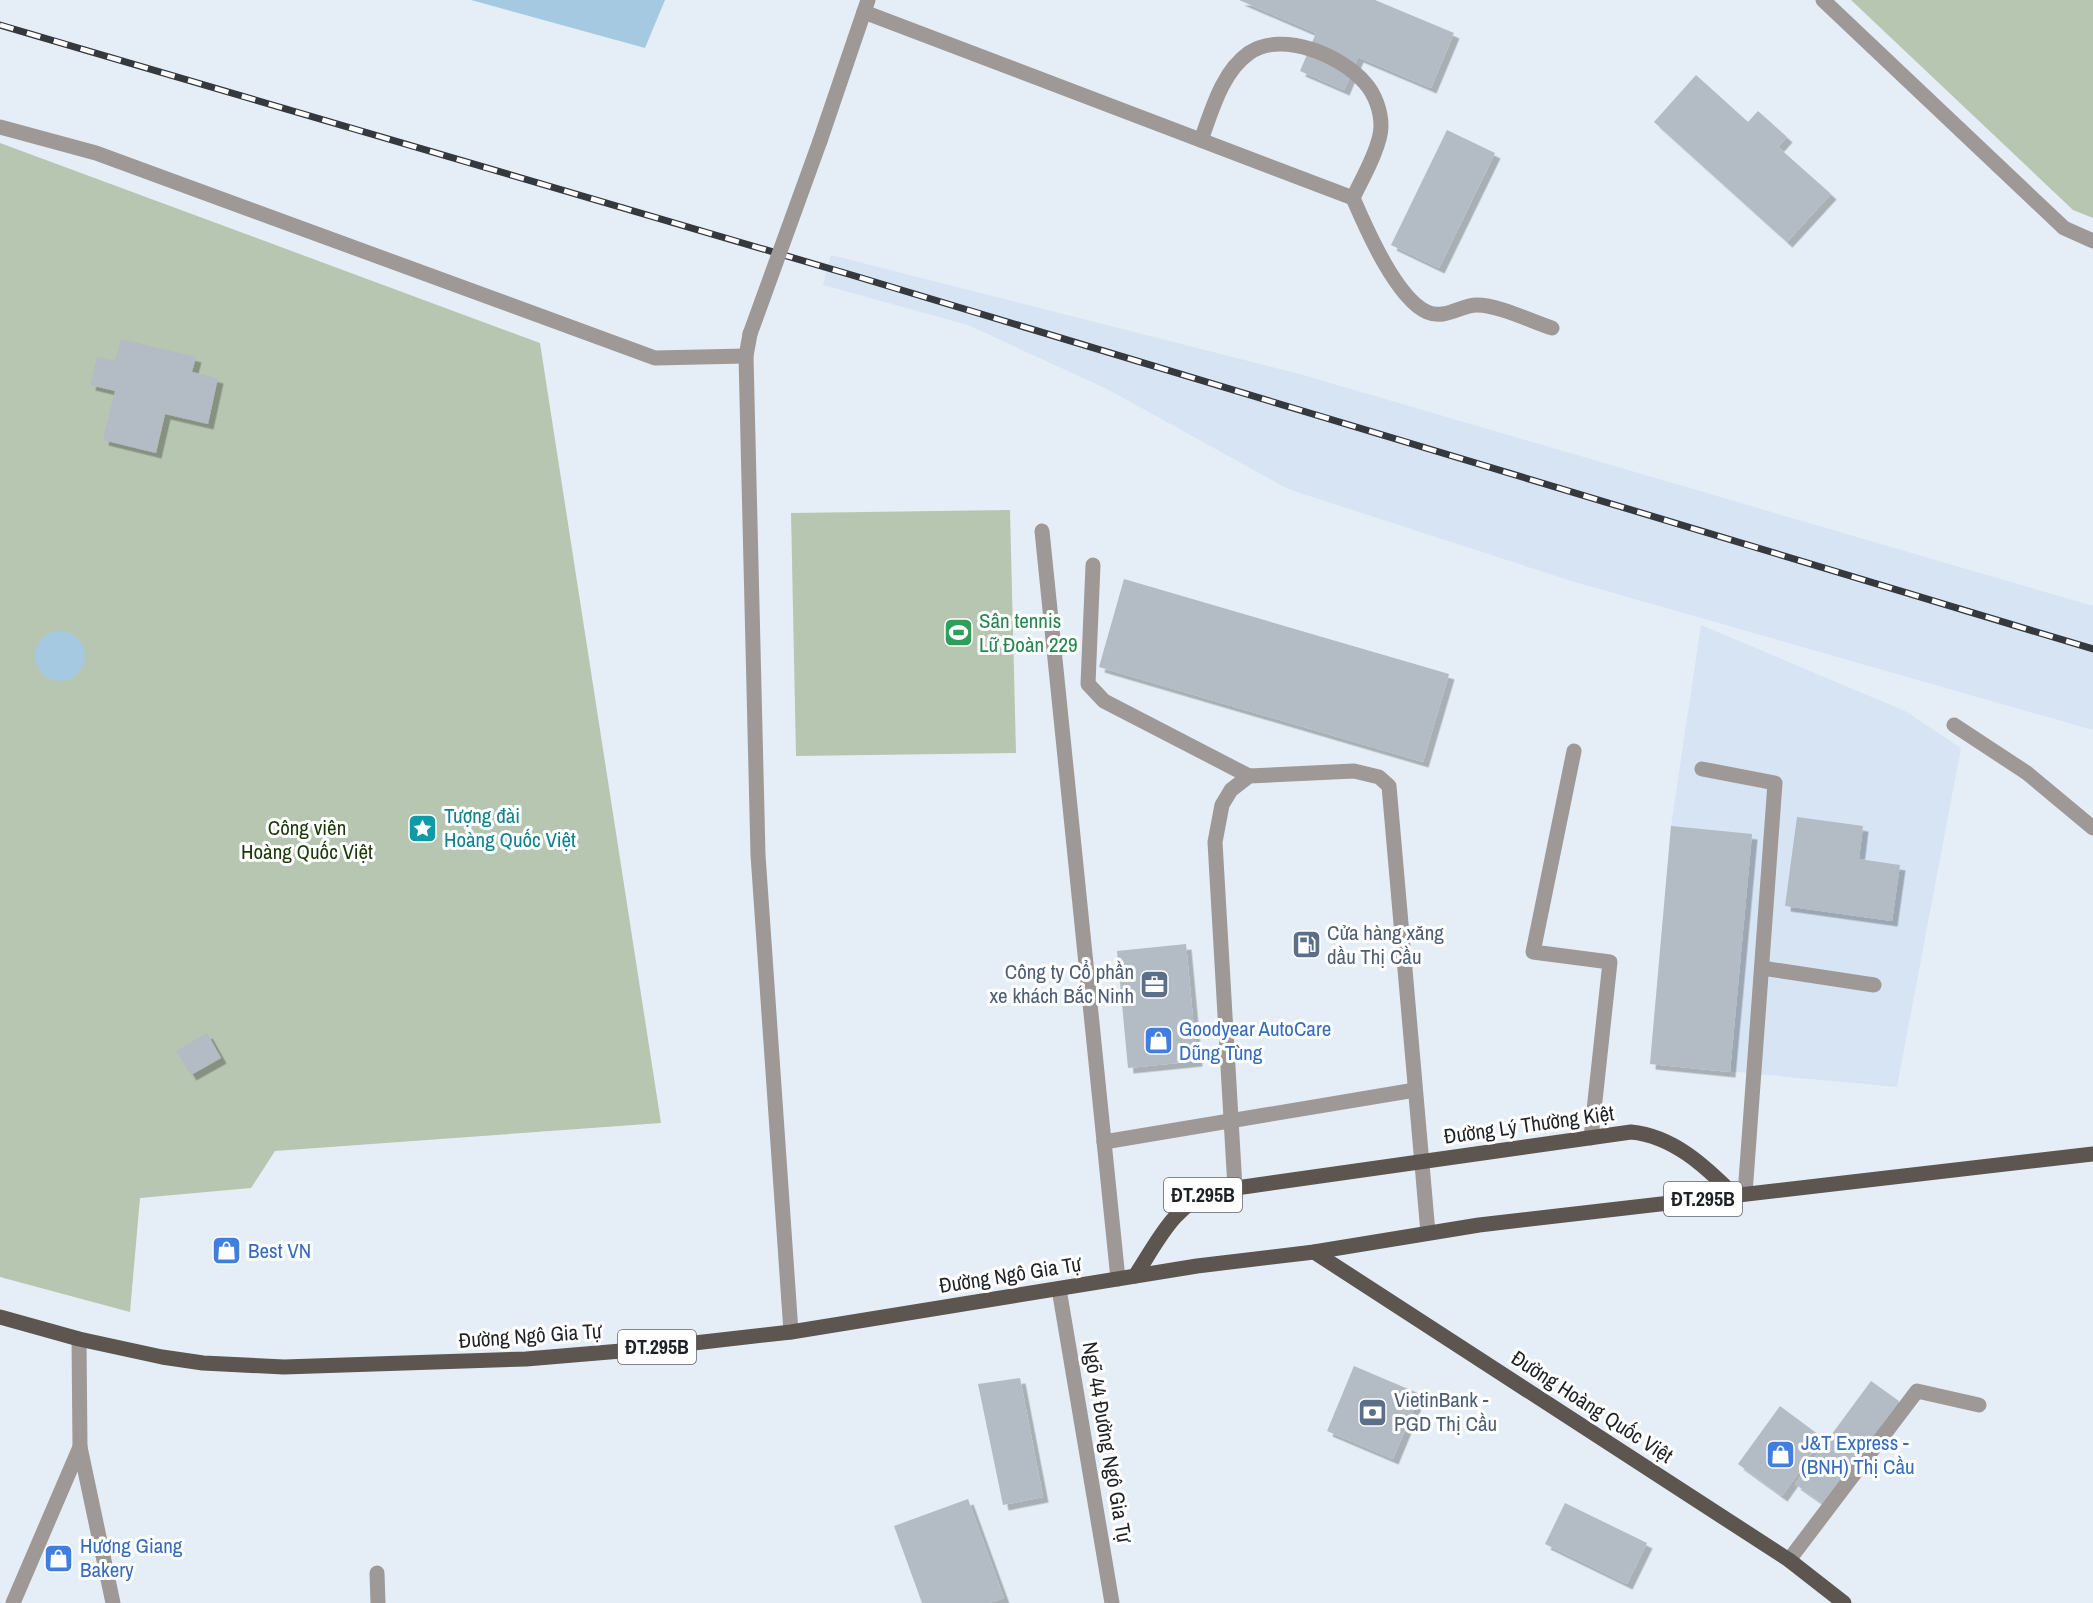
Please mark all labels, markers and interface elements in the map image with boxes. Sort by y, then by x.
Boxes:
place label: Sân tennis Lữ Đoàn 229 [979,606,1078,659]
sports icon: Sân tennis Lữ Đoàn 229 [942,617,974,649]
place label: Tượng đài Hoàng Quốc Việt [444,801,576,854]
place icon: Tượng đài Hoàng Quốc Việt [407,812,439,844]
park label: Công viên Hoàng Quốc Việt [241,813,373,866]
place label: Cửa hàng xăng dầu Thị Cầu [1327,918,1444,971]
fuel station icon: Cửa hàng xăng dầu Thị Cầu [1290,929,1322,961]
place label: Công ty Cổ phần xe khách Bắc Ninh [989,957,1134,1010]
office icon: Công ty Cổ phần xe khách Bắc Ninh [1139,968,1171,1000]
place label: Goodyear AutoCare Dũng Tùng [1179,1014,1331,1067]
shop icon: Goodyear AutoCare Dũng Tùng [1142,1025,1174,1057]
street label: Đường Lý Thường Kiệt [1442,1098,1616,1151]
road number: ĐT.295B [1164,1178,1242,1212]
road number: ĐT.295B [1664,1182,1742,1216]
shop icon: Best VN [211,1235,243,1267]
place label: Best VN [248,1236,311,1265]
street label: Đường Ngô Gia Tự [937,1249,1084,1300]
street label: Đường Ngô Gia Tự [458,1316,604,1355]
road number: ĐT.295B [618,1330,696,1364]
street label: Ngõ 44 Đường Ngô Gia Tự [1076,1339,1140,1546]
street label: Đường Hoàng Quốc Việt [1506,1343,1679,1470]
place label: VietinBank - PGD Thị Cầu [1394,1385,1497,1438]
bank icon: VietinBank - PGD Thị Cầu [1357,1396,1389,1428]
place label: J&T Express - (BNH) Thị Cầu [1801,1428,1915,1481]
shop icon: J&T Express - (BNH) Thị Cầu [1764,1439,1796,1471]
place label: Hương Giang Bakery [80,1531,183,1584]
shop icon: Hương Giang Bakery [43,1542,75,1574]

